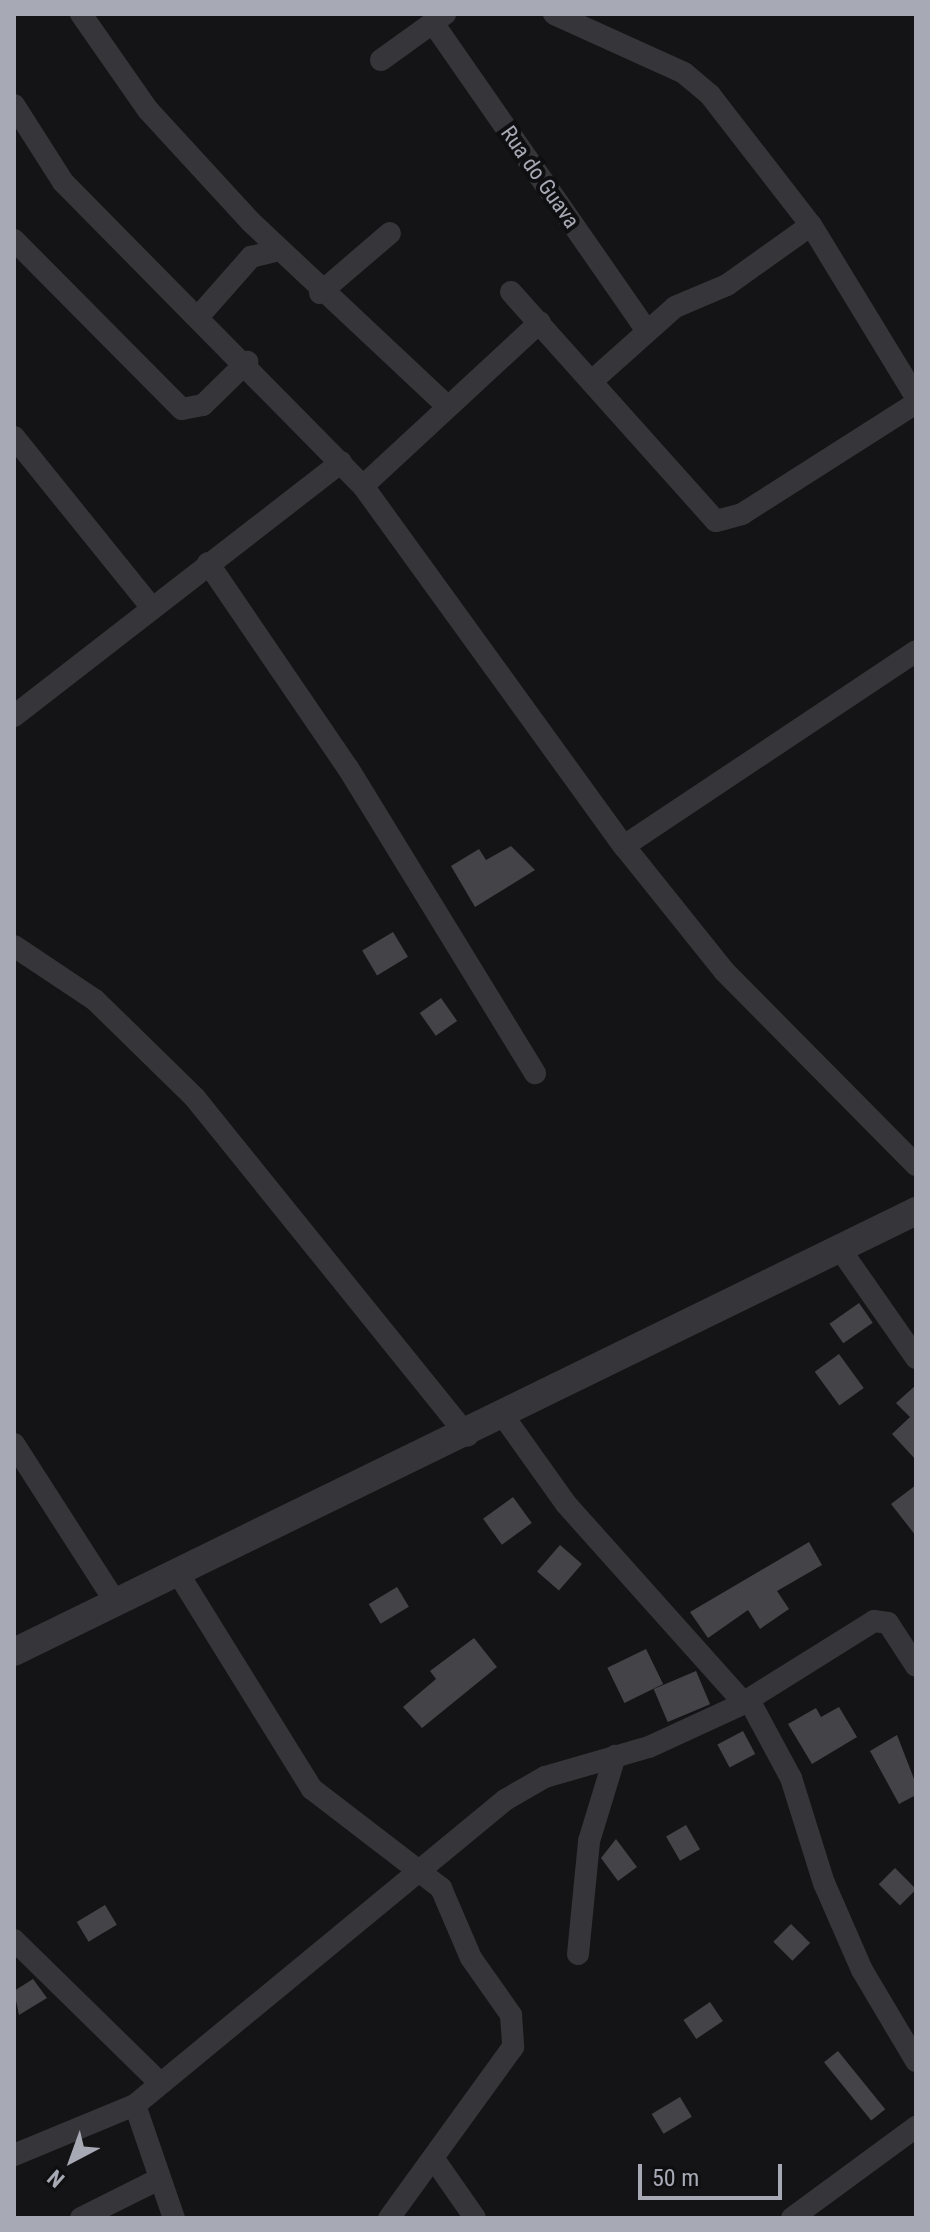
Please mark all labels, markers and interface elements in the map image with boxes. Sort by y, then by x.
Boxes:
street label: Rua do Guava [495,121,585,233]
north arrow [32,2120,112,2200]
scale bar [642,2148,786,2198]
text: 50 m [652,2164,699,2192]
text: N [43,2165,69,2192]

